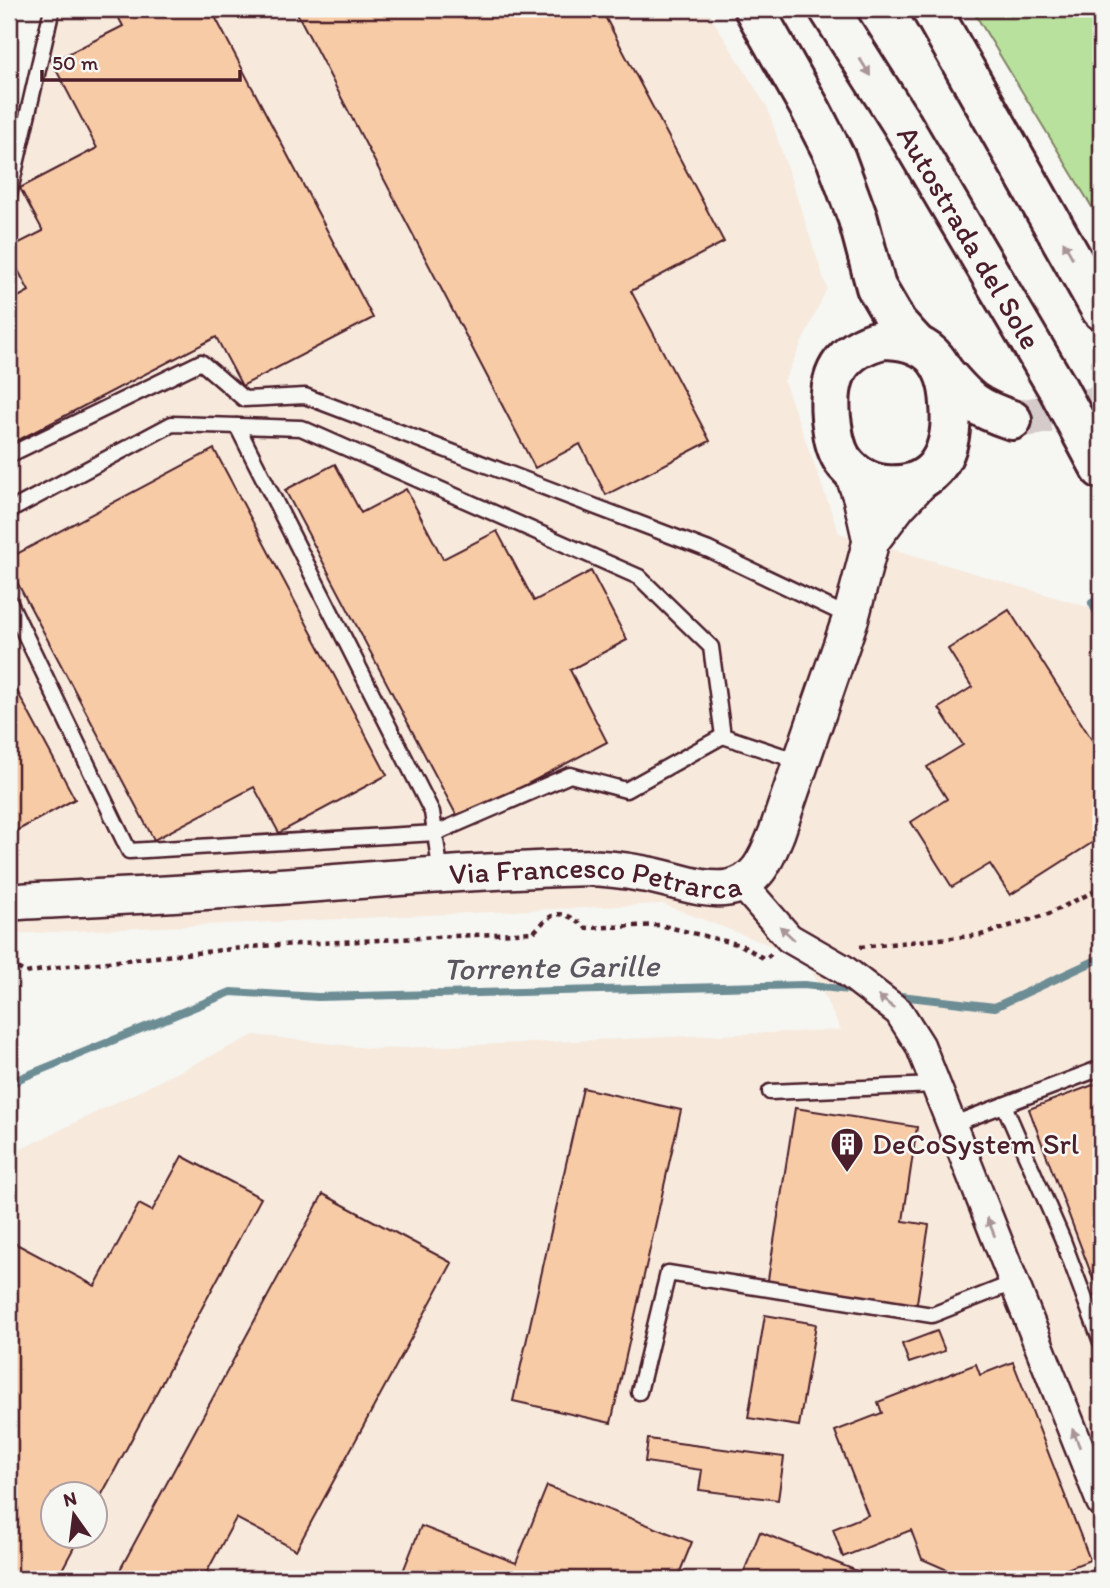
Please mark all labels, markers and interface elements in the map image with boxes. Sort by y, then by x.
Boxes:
scale bar [42,38,240,82]
text: 50 m [52,50,99,75]
one-way arrow [859,57,872,76]
street label: Autostrada del Sole [889,119,1050,356]
one-way arrow [1062,241,1074,260]
street label: Via Francesco Petrarca [448,849,746,907]
one-way arrow [779,926,796,942]
water label: Torrente Garille [442,946,661,988]
one-way arrow [877,996,895,1010]
building icon: DeCoSystem Srl [828,1125,866,1174]
place label: DeCoSystem Srl [872,1125,1080,1162]
one-way arrow [985,1217,996,1238]
one-way arrow [1070,1428,1081,1449]
north arrow [38,1480,108,1550]
text: N [61,1486,79,1512]

